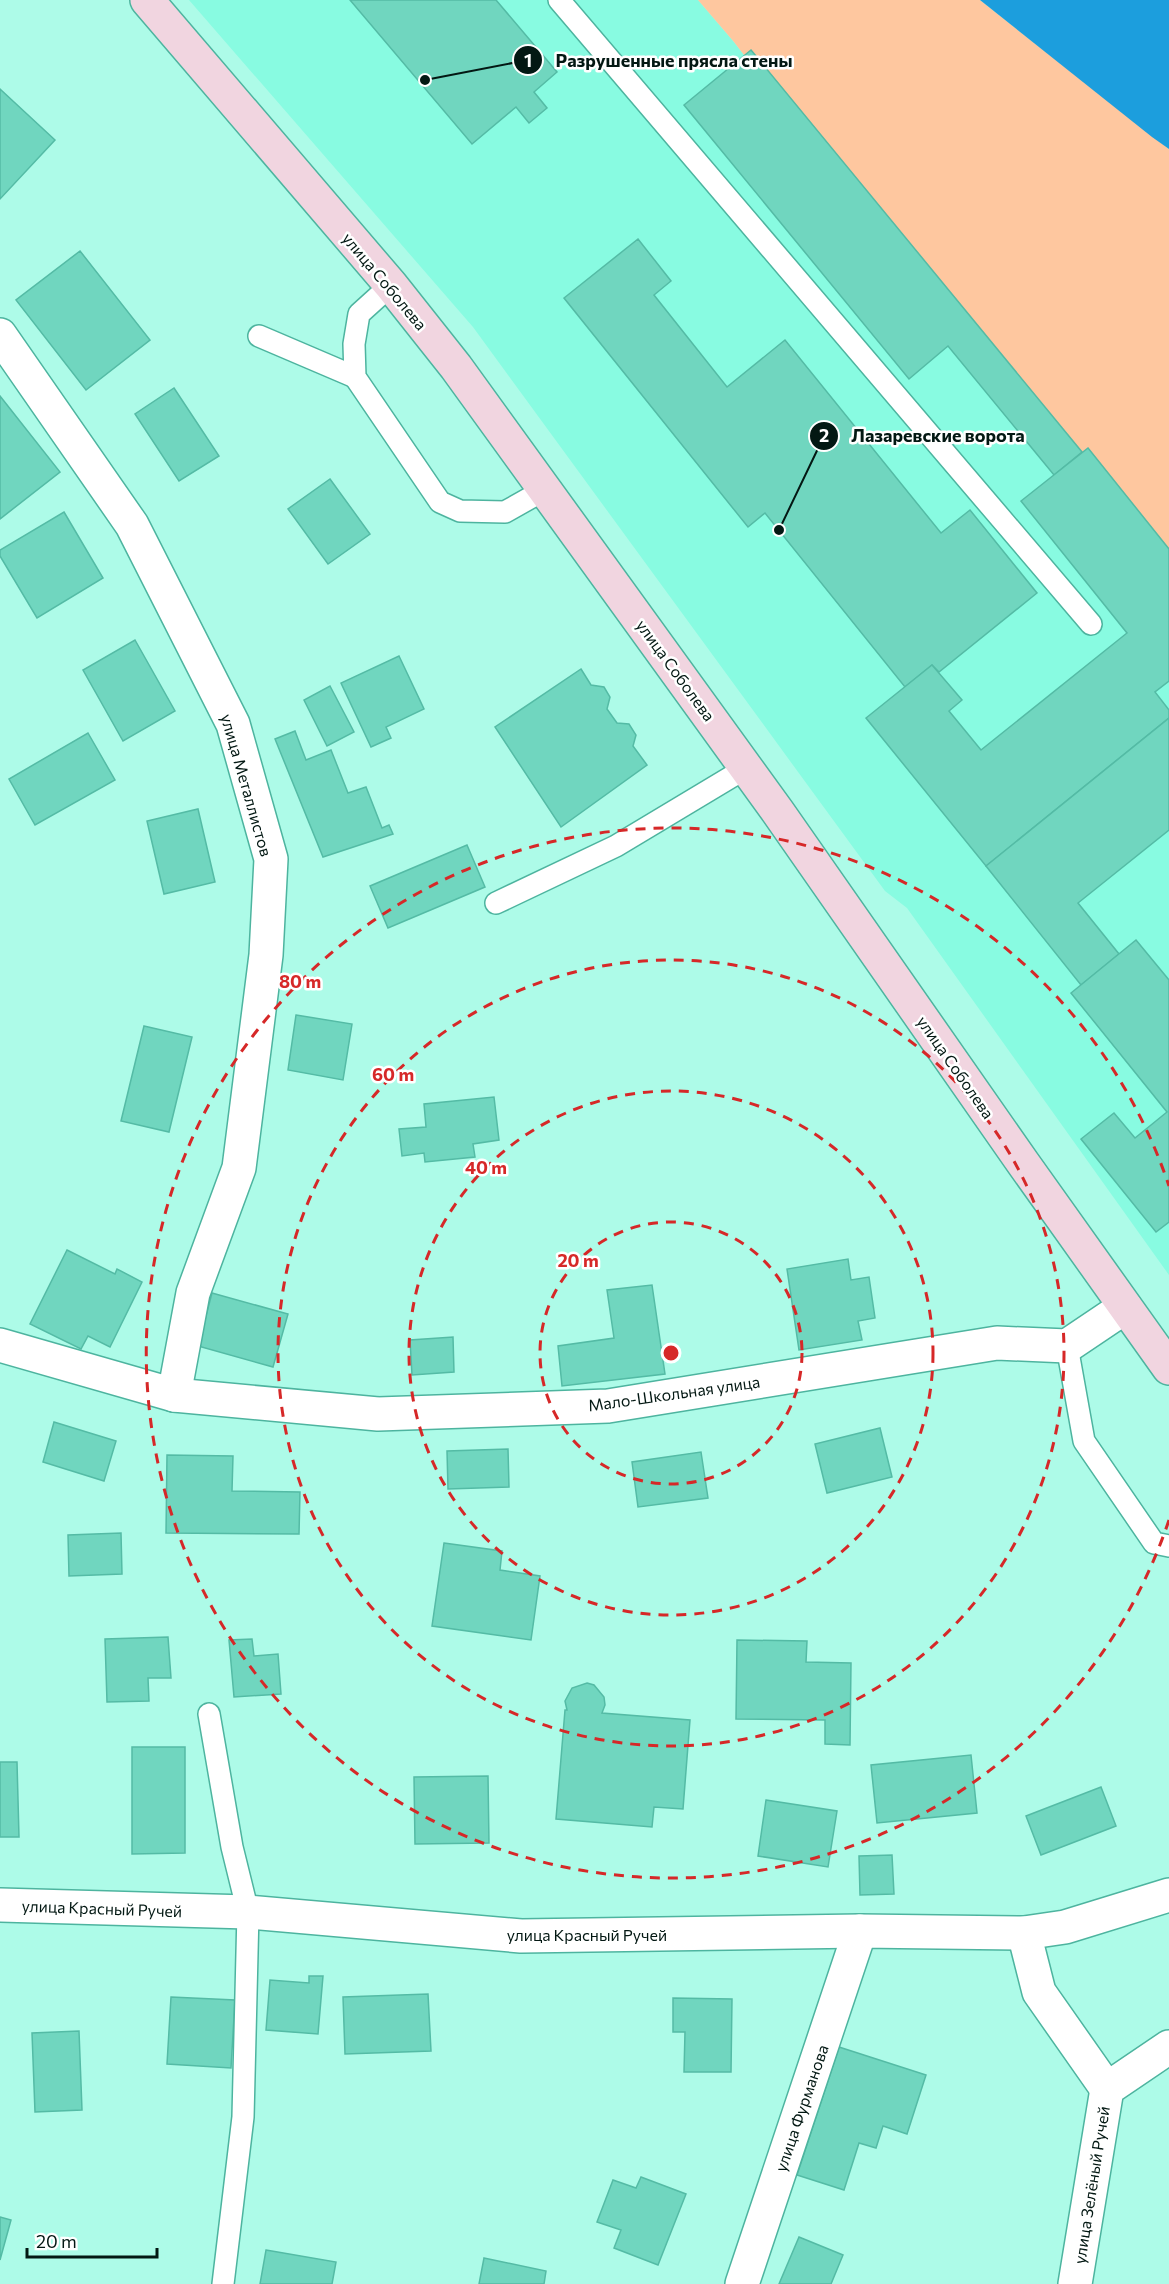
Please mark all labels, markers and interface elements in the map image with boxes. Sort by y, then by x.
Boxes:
callout: Разрушенные прясла стены [513,42,804,78]
text: 1 [524,49,532,71]
text: Разрушенные прясла стены [555,49,793,71]
street label: улица Соболева [339,229,431,333]
callout: Лазаревские ворота [809,418,1036,454]
text: 2 [819,424,829,446]
text: Лазаревские ворота [851,424,1025,446]
street label: улица Соболева [633,615,719,725]
street label: улица Металлистов [218,712,276,858]
text: 80 m [279,970,321,992]
street label: улица Соболева [914,1012,998,1122]
text: 60 m [372,1063,414,1085]
text: 40 m [465,1156,507,1178]
text: 20 m [557,1249,599,1271]
centre of rings [661,1343,681,1363]
street label: Мало-Школьная улица [587,1372,761,1414]
street label: улица Красный Ручей [21,1896,183,1920]
street label: улица Красный Ручей [507,1925,667,1944]
street label: улица Фурманова [770,2042,832,2174]
street label: улица Зелёный Ручей [1069,2105,1113,2265]
scale bar [27,2221,158,2259]
text: 20 m [36,2230,77,2252]

